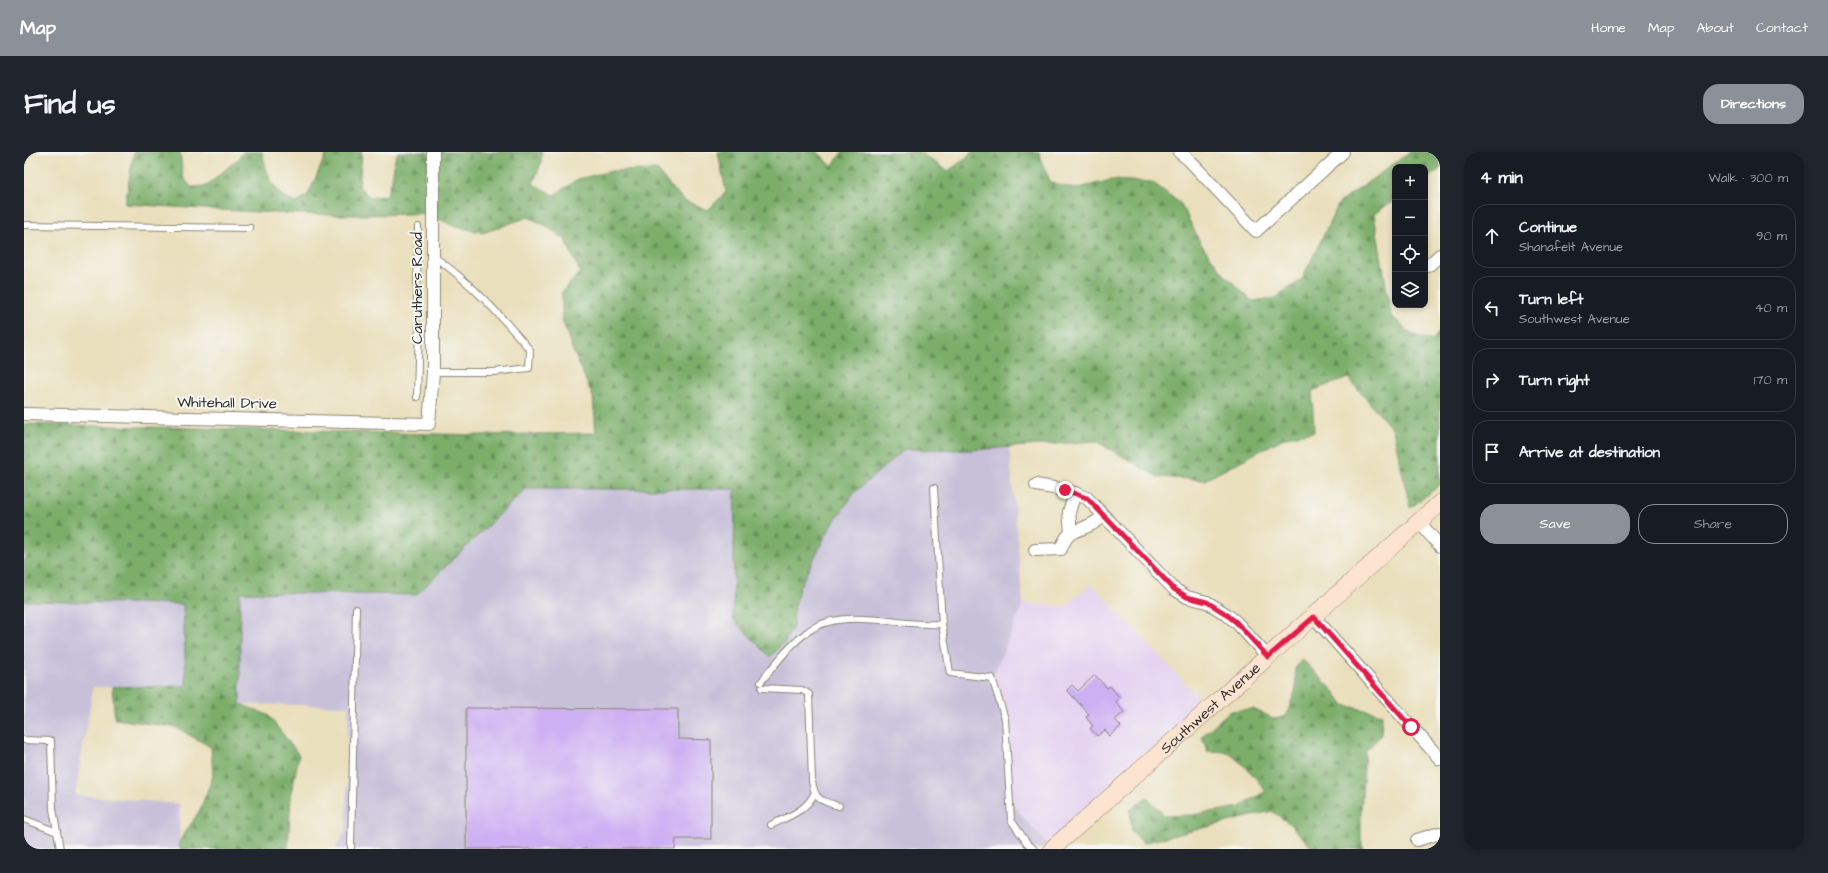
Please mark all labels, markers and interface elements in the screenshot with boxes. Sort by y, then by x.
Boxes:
text: Map [20,15,56,42]
text: Home [1591,18,1626,38]
text: Map [1648,18,1674,38]
text: About [1696,18,1734,38]
text: Contact [1756,18,1808,38]
button: Directions [1703,84,1804,124]
text: Find us [24,85,115,124]
map controls [1392,164,1428,308]
button: + [1392,164,1428,200]
text: 4 min [1480,166,1523,190]
text: Walk · 300 m [1709,169,1788,187]
button: − [1392,200,1428,236]
text: Continue [1519,217,1577,238]
icon: ahead [1481,225,1503,247]
text: 90 m [1756,227,1787,245]
street label: Caruthers Road [407,232,428,344]
button: locate [1392,236,1428,272]
text: Shanafelt Avenue [1519,238,1623,256]
button: layers [1392,272,1428,308]
text: Turn left [1519,289,1583,310]
icon: left [1481,297,1503,319]
text: 40 m [1755,299,1787,317]
text: Southwest Avenue [1519,310,1630,328]
icon: right [1481,369,1503,391]
text: Turn right [1519,370,1590,391]
text: 170 m [1754,371,1787,389]
street label: Whitehall Drive [177,392,277,414]
icon: arrive [1481,441,1503,463]
text: Arrive at destination [1519,442,1660,463]
route end [1056,481,1074,499]
button: Save [1480,504,1630,544]
button: Share [1638,504,1788,544]
street label: Southwest Avenue [1156,658,1265,758]
route start [1402,718,1420,736]

